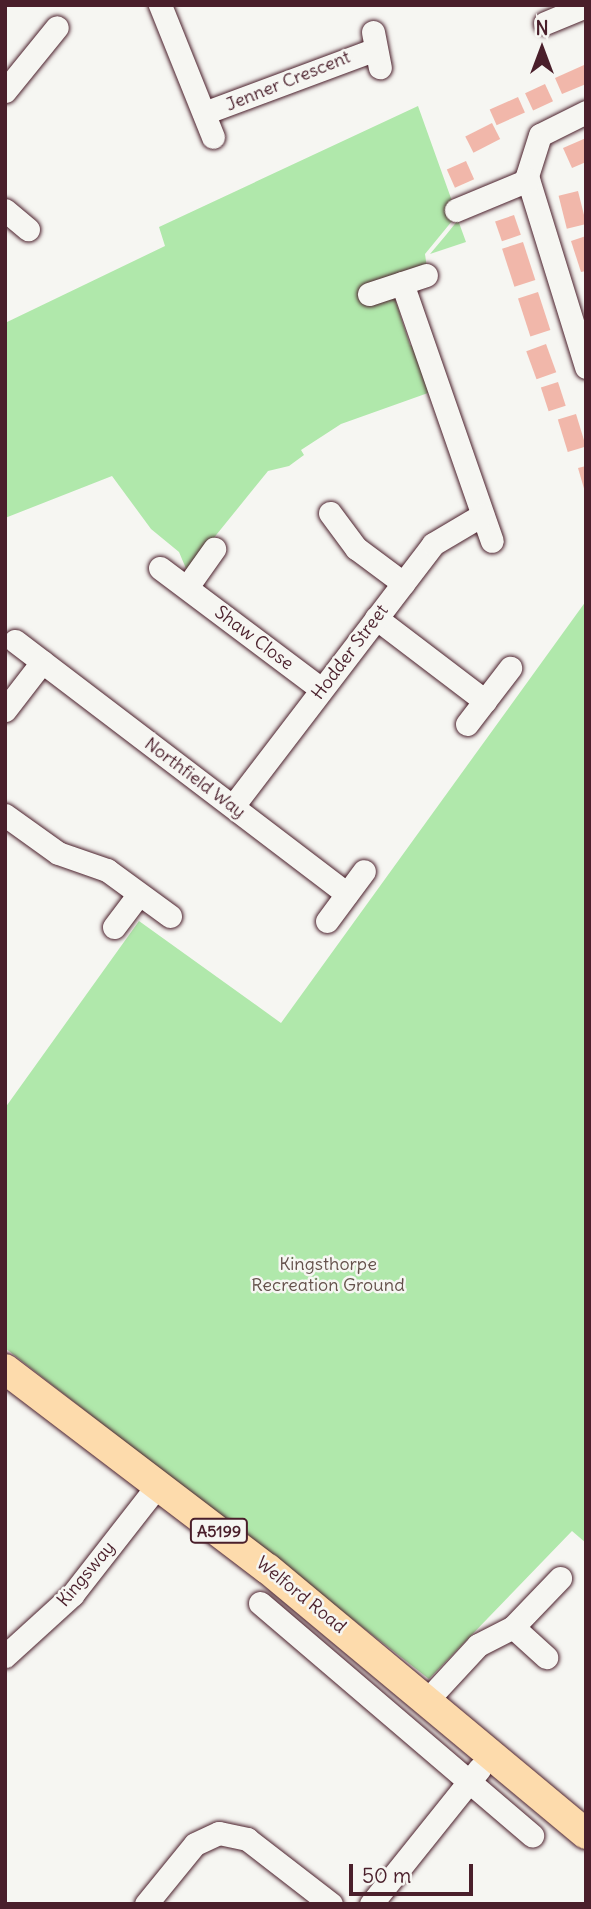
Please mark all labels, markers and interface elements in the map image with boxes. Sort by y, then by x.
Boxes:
north arrow [507,14,577,84]
text: N [535,16,549,40]
street label: Jenner Crescent [223,46,353,116]
street label: Hodder Street [307,600,393,704]
street label: Shaw Close [210,601,298,675]
street label: Northfield Way [140,733,250,823]
park label: Kingsthorpe Recreation Ground [251,1254,405,1296]
road number: A5199 [189,1518,249,1544]
street label: Kingsway [53,1537,119,1611]
street label: Welford Road [252,1552,350,1638]
scale bar [353,1850,477,1894]
text: 50 m [362,1862,411,1889]

